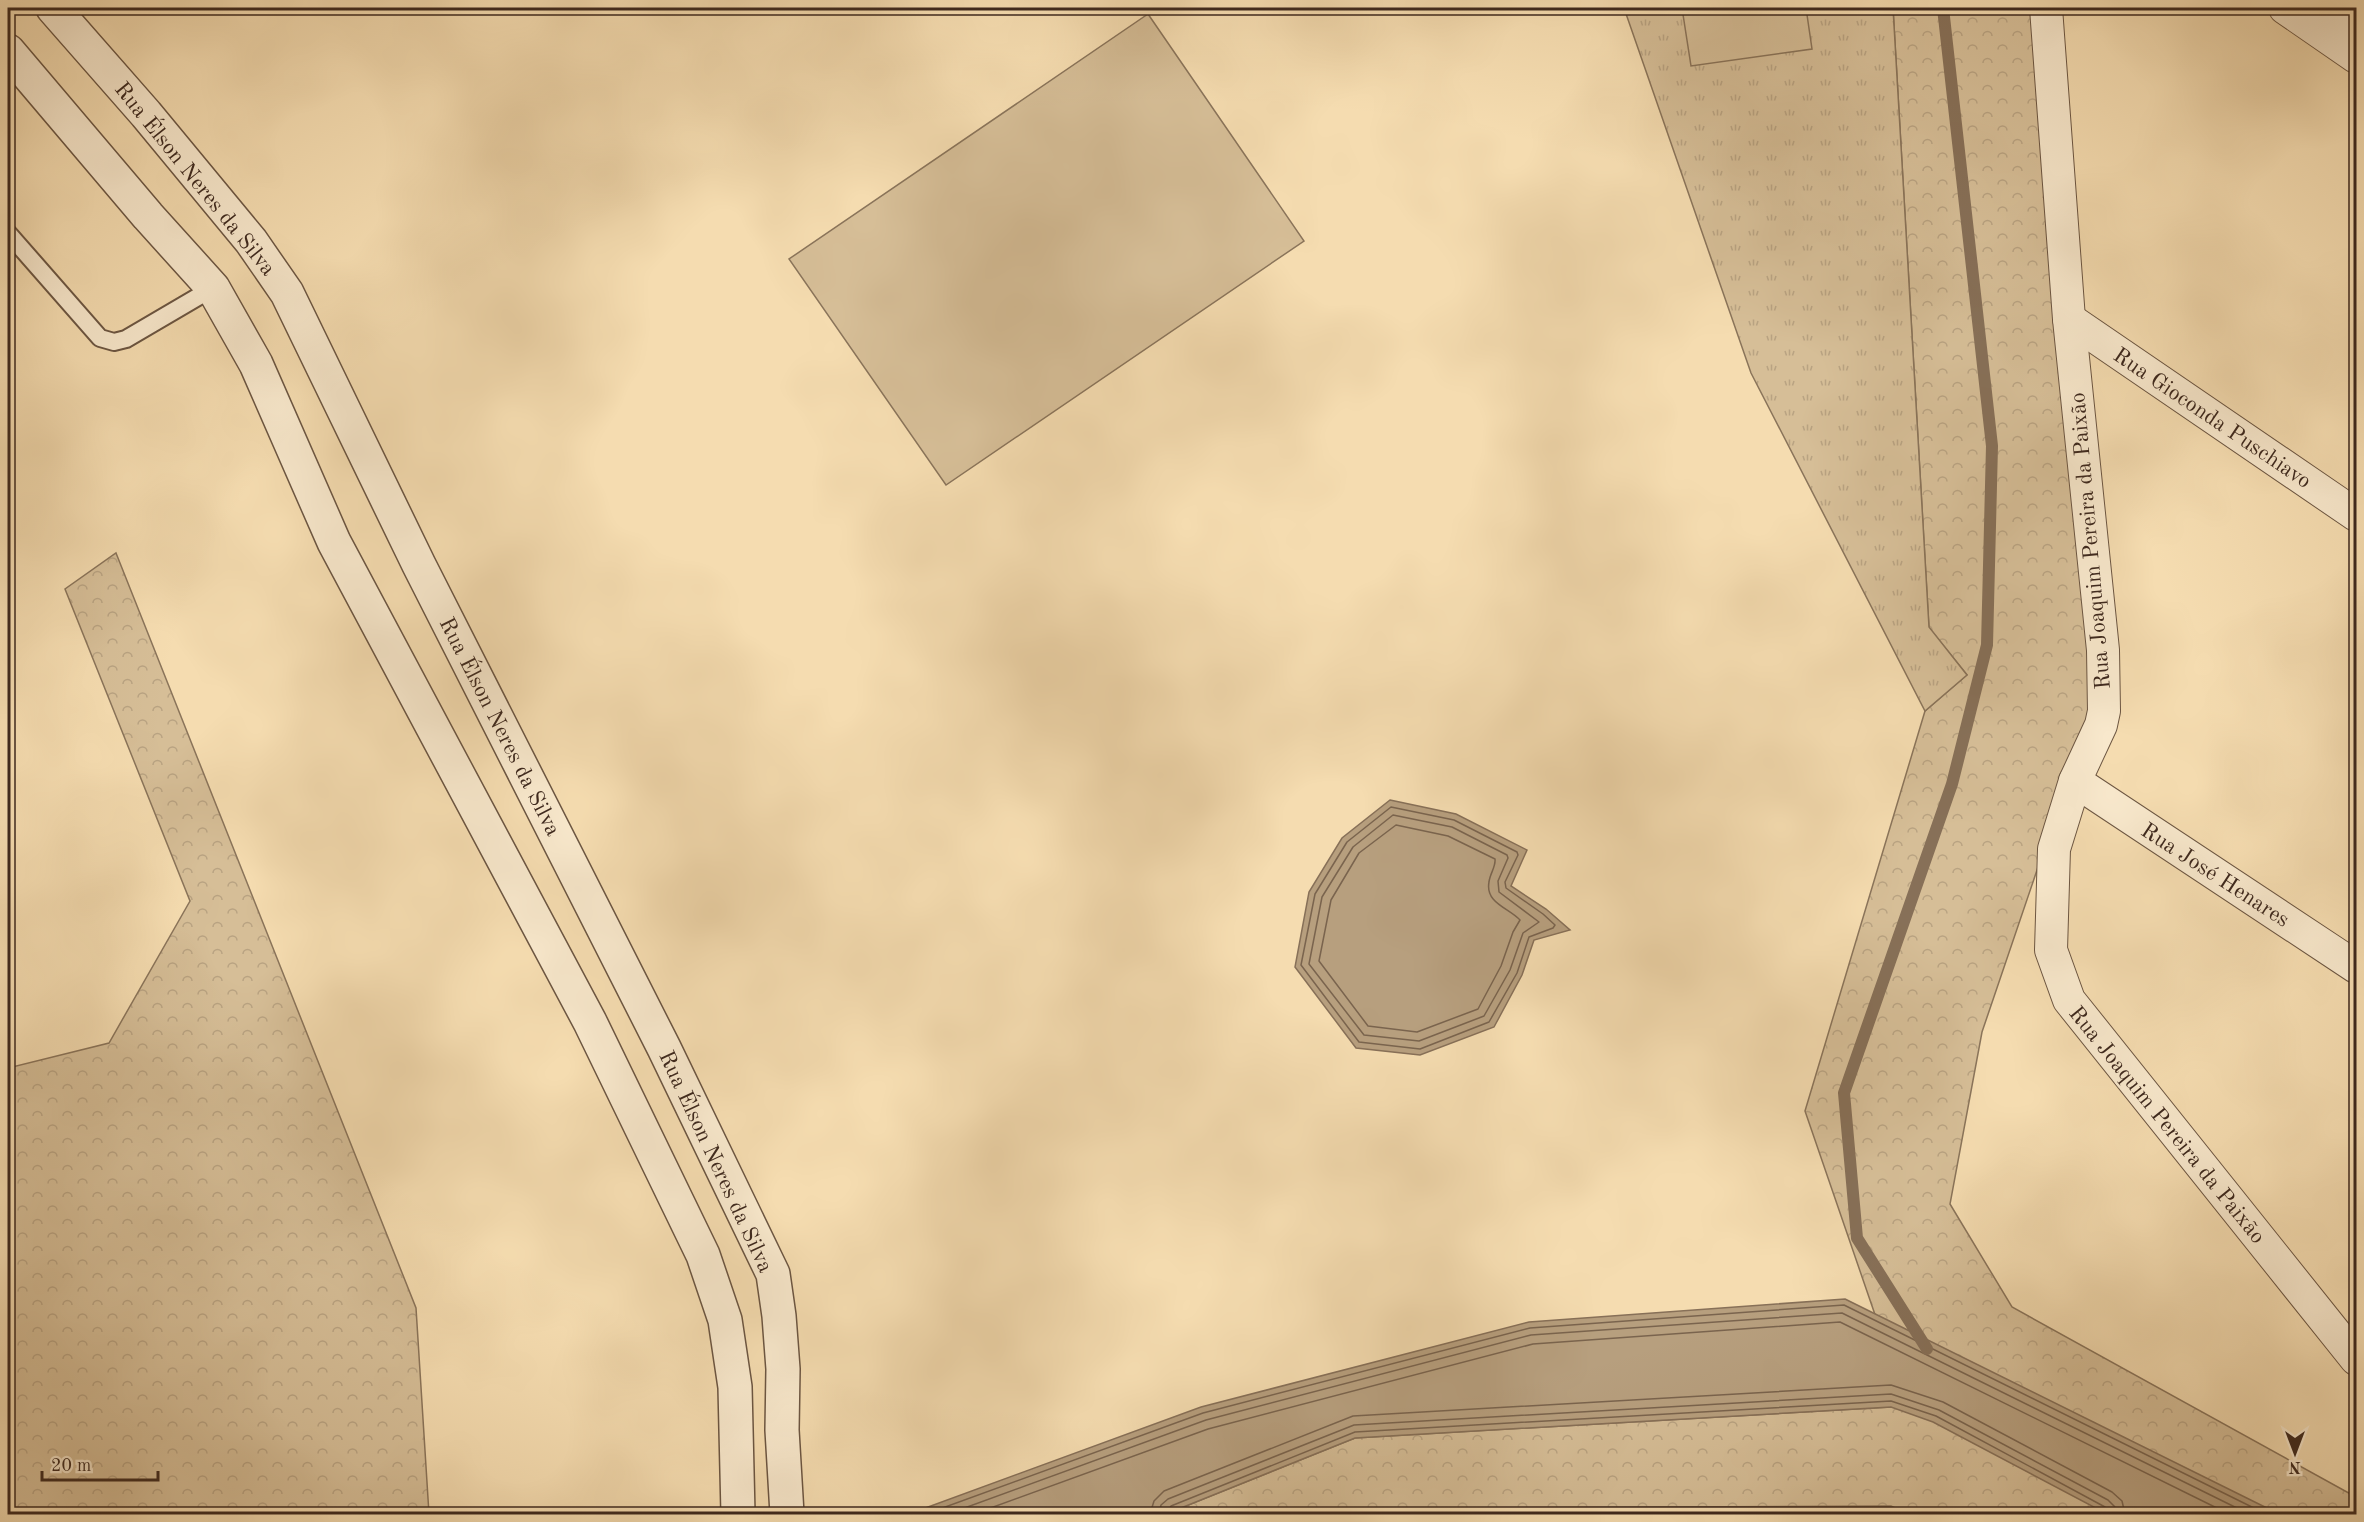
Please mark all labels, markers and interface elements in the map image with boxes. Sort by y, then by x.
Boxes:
street label: Rua Élson Neres da Silva [110,76,282,280]
street label: Rua Gioconda Puschiavo [2109,344,2315,493]
street label: Rua Joaquim Pereira da Paixão [2067,391,2115,690]
street label: Rua Élson Neres da Silva [435,613,567,840]
street label: Rua José Henares [2137,820,2293,932]
street label: Rua Joaquim Pereira da Paixão [2064,1002,2269,1248]
street label: Rua Élson Neres da Silva [654,1046,779,1276]
north arrow [2265,1423,2325,1483]
scale bar [42,1444,158,1482]
text: 20 m [51,1457,91,1475]
text: N [2288,1458,2301,1474]

